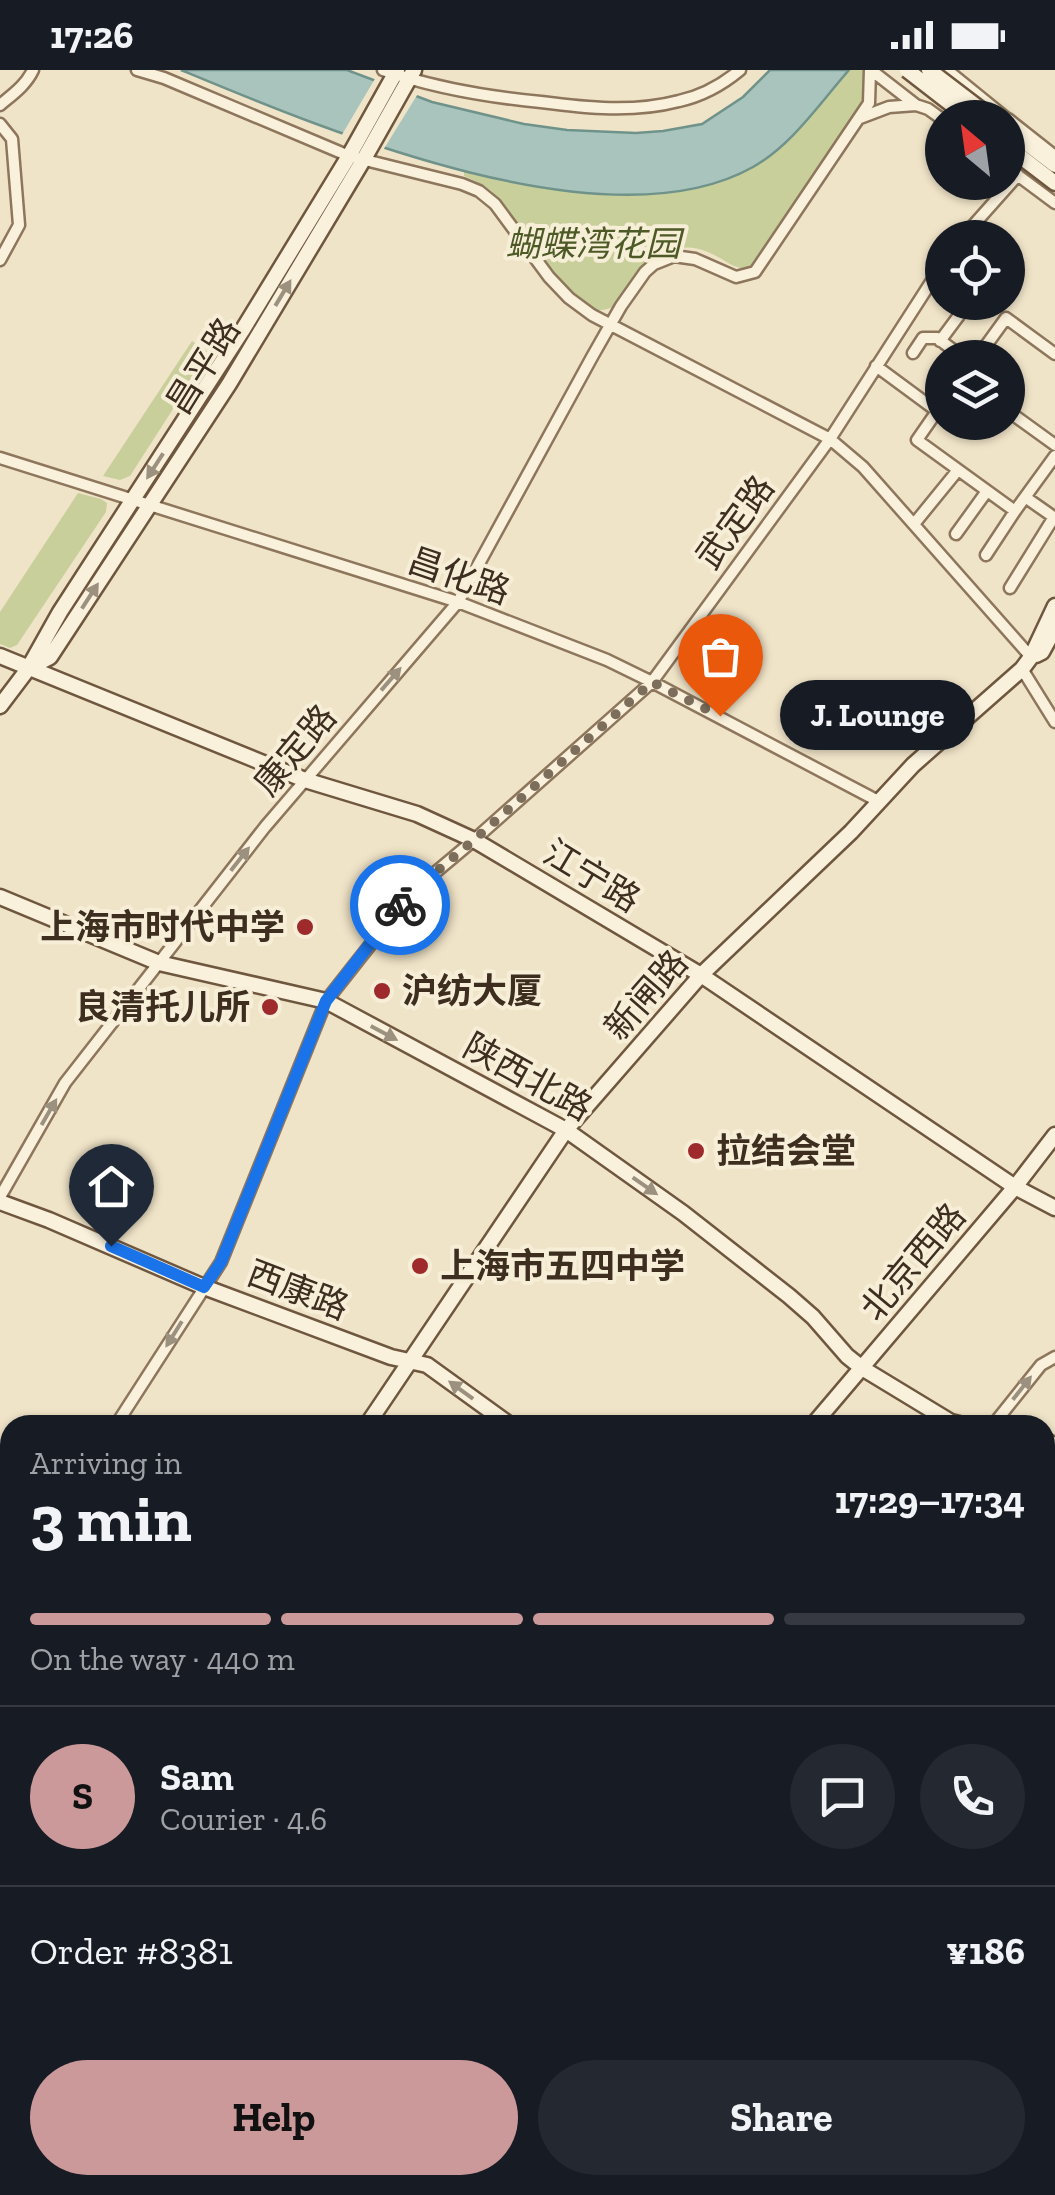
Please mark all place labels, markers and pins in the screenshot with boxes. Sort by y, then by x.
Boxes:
pin [678,614,763,717]
callout: J. Lounge [780,681,975,751]
place label: 上海市时代中学 [40,906,285,948]
marker: 上海市时代中学 [294,916,316,938]
place label: 沪纺大厦 [402,970,542,1012]
marker: 沪纺大厦 [371,980,393,1002]
place label: 良清托儿所 [75,986,250,1028]
marker: 良清托儿所 [259,996,281,1018]
place label: 拉结会堂 [716,1130,856,1172]
marker: 拉结会堂 [685,1140,707,1162]
pin [69,1144,154,1247]
place label: 上海市五四中学 [440,1245,685,1287]
marker: 上海市五四中学 [409,1255,431,1277]

